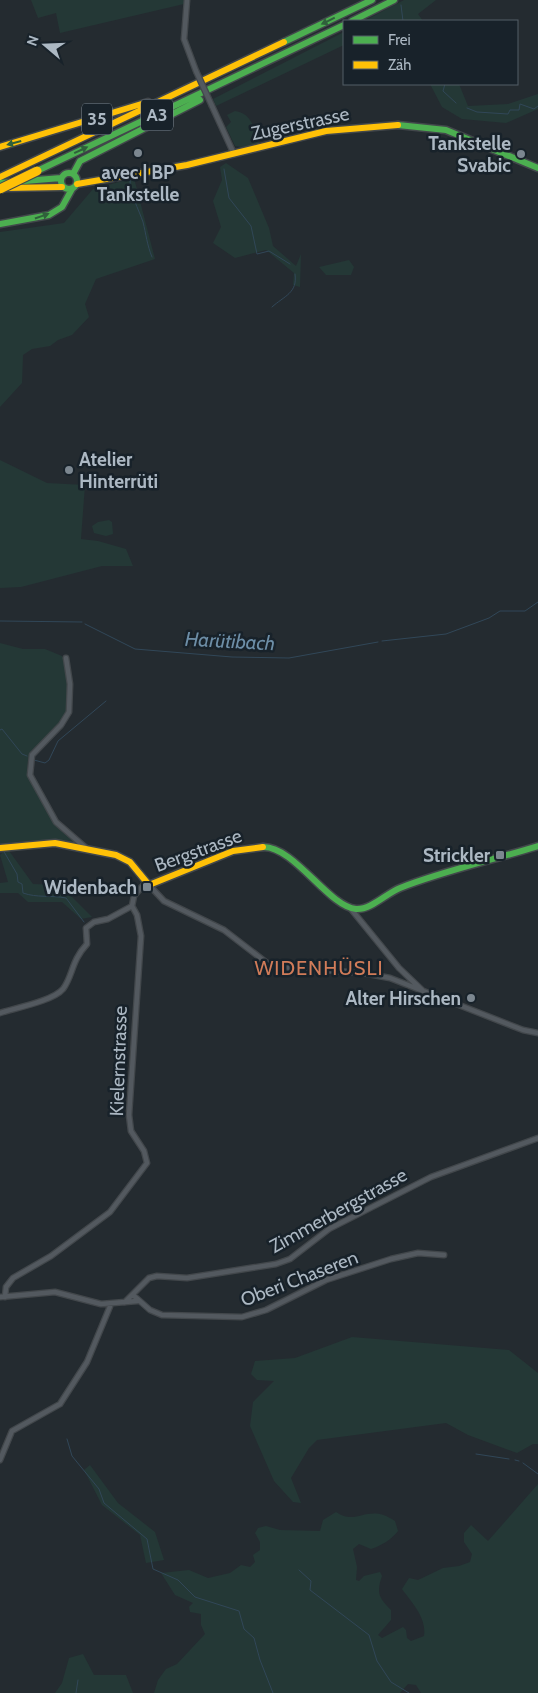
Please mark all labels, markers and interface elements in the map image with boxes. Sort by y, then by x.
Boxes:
one-way arrow [321,17,336,26]
north arrow [20,20,70,70]
legend [343,20,518,85]
text: Frei [388,31,411,49]
text: N [23,33,43,48]
text: Zäh [388,56,411,74]
road number: A3 [141,100,173,130]
street label: Zugerstrasse [249,102,352,145]
road number: 35 [82,104,112,134]
place label: Tankstelle Svabic [428,132,511,177]
one-way arrow [6,140,21,148]
one-way arrow [74,146,89,155]
marker: avec | BP Tankstelle [132,147,144,159]
marker: Tankstelle Svabic [515,148,527,160]
place label: avec | BP Tankstelle [97,161,180,206]
one-way arrow [35,212,50,220]
place label: Atelier Hinterrüti [79,448,158,493]
marker: Atelier Hinterrüti [63,464,75,476]
water label: Harütibach [184,627,276,655]
street label: Bergstrasse [151,824,245,877]
place label: Strickler [423,844,491,867]
marker: Strickler [494,849,506,861]
place label: Widenbach [44,876,137,899]
marker: Widenbach [141,881,153,893]
district label: WIDENHÜSLI [254,956,384,980]
place label: Alter Hirschen [346,987,461,1010]
marker: Alter Hirschen [465,992,477,1004]
street label: Kielernstrasse [105,1005,132,1117]
street label: Zimmerbergstrasse [265,1163,411,1258]
street label: Oberi Chaseren [237,1246,361,1311]

